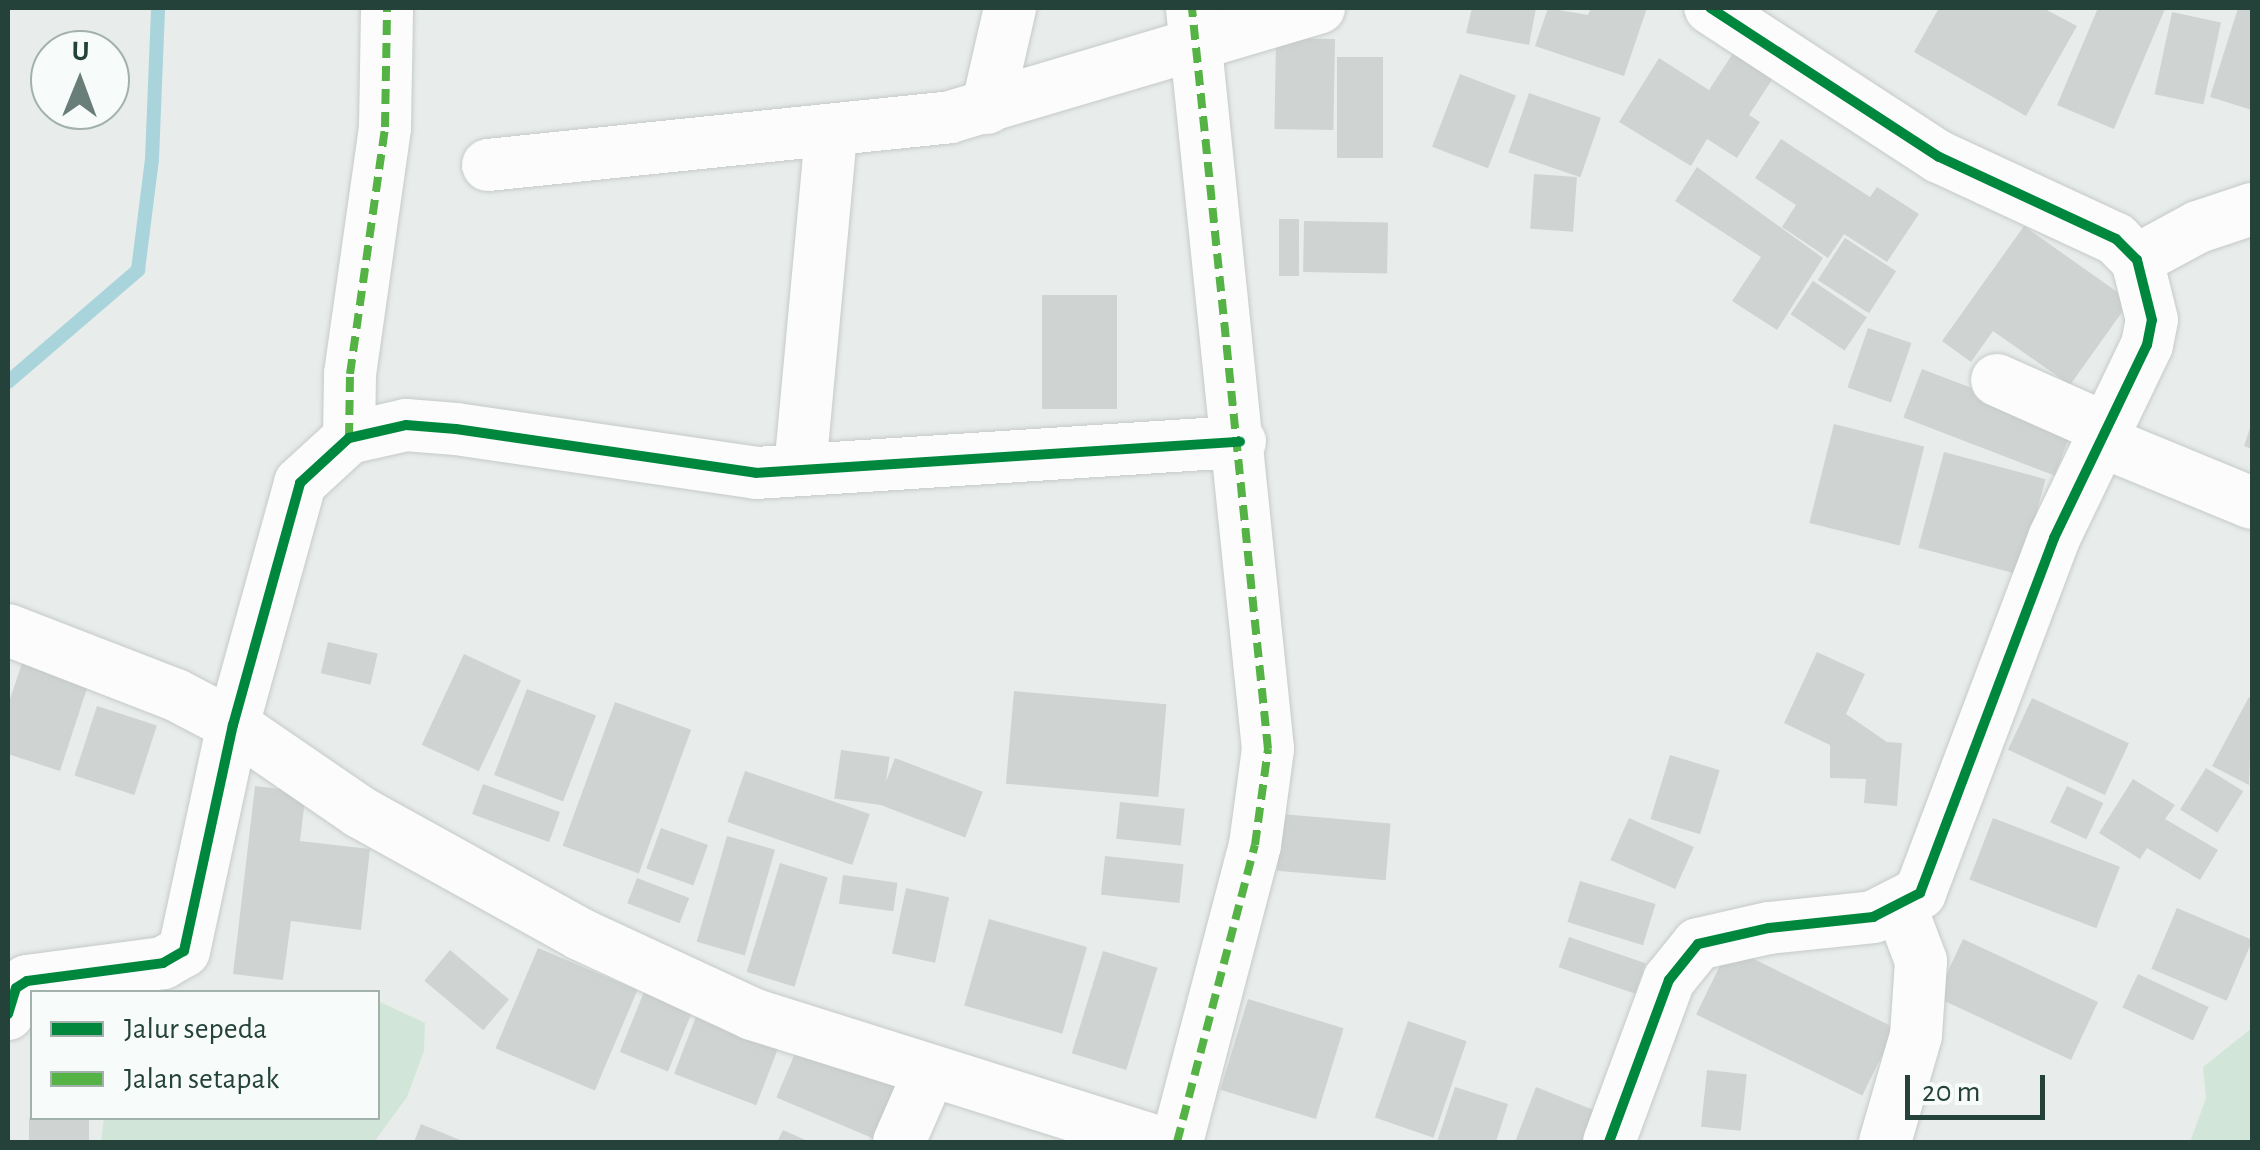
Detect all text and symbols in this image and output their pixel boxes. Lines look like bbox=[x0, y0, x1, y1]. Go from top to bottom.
north arrow bbox=[30, 30, 130, 130]
text: U bbox=[71, 38, 90, 66]
legend bbox=[30, 990, 380, 1120]
text: Jalur sepeda bbox=[124, 1014, 267, 1044]
scale bar bbox=[1910, 1055, 2050, 1117]
text: Jalan setapak bbox=[124, 1064, 279, 1094]
text: 20 m bbox=[1922, 1077, 1980, 1107]

